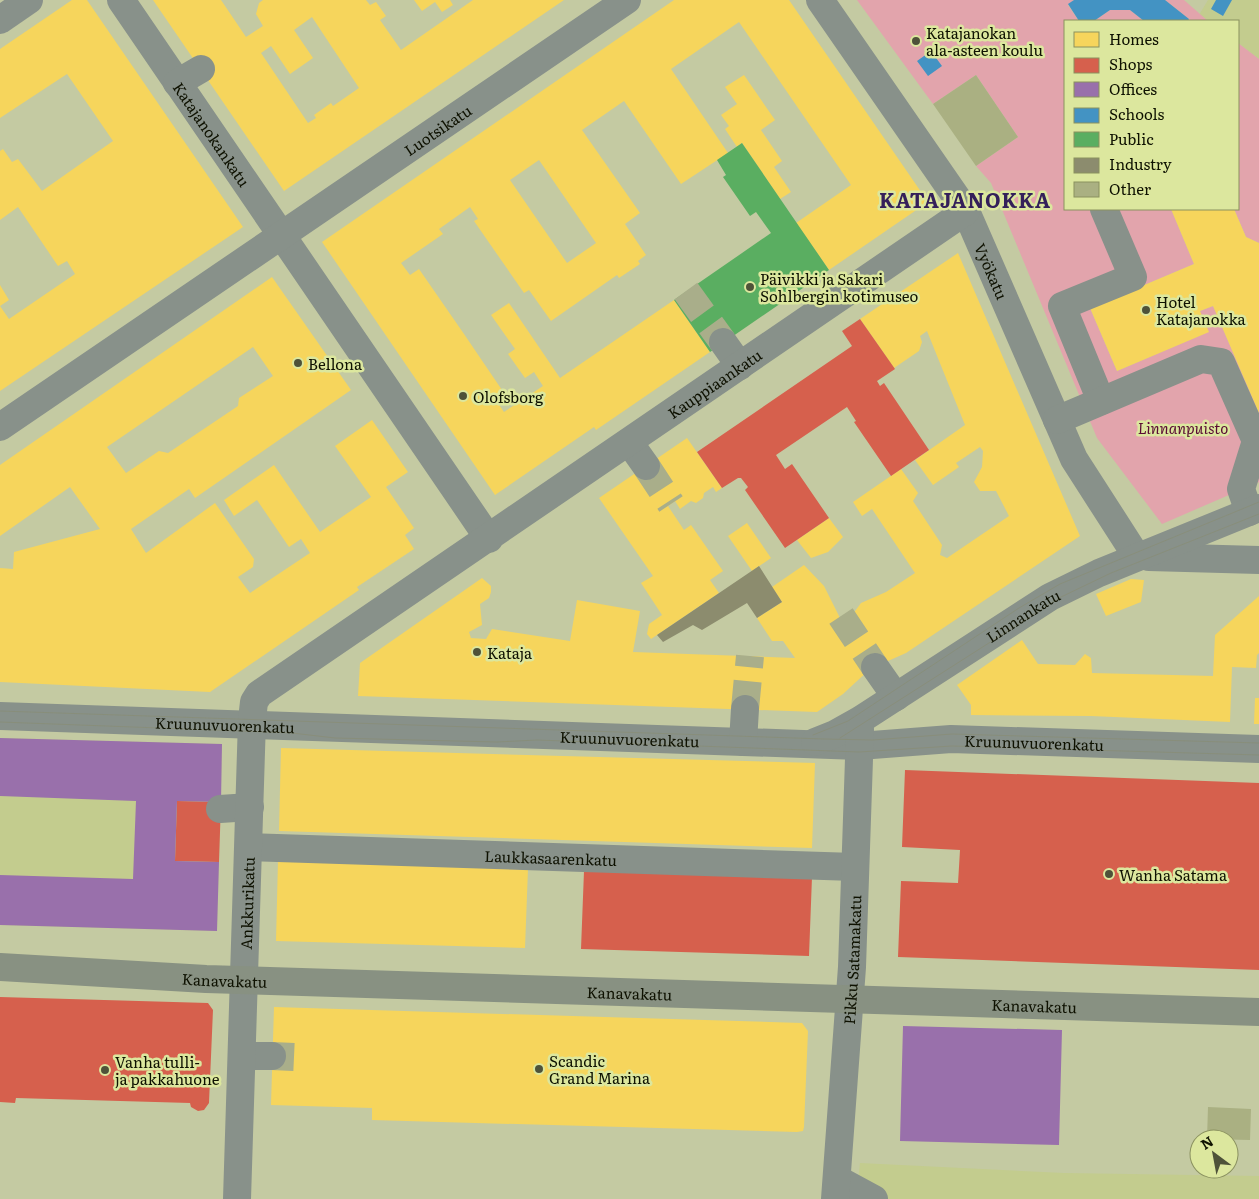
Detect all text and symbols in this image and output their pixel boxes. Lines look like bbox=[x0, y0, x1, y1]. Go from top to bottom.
legend bbox=[1064, 20, 1239, 210]
place label: Katajanokan ala-asteen koulu bbox=[926, 21, 1043, 61]
text: Homes bbox=[1109, 27, 1159, 50]
marker: Katajanokan ala-asteen koulu bbox=[910, 35, 922, 47]
text: Shops bbox=[1109, 52, 1152, 75]
street label: Katajanokankatu bbox=[168, 77, 257, 191]
text: Offices bbox=[1109, 77, 1157, 100]
street label: Luotsikatu bbox=[399, 98, 476, 160]
text: Schools bbox=[1109, 102, 1165, 125]
text: Public bbox=[1109, 127, 1154, 150]
text: Industry bbox=[1109, 152, 1172, 175]
text: Other bbox=[1109, 177, 1151, 200]
district label: KATAJANOKKA bbox=[879, 184, 1051, 214]
street label: Vyökatu bbox=[970, 239, 1015, 303]
place label: Päivikki ja Sakari Sohlbergin kotimuseo bbox=[760, 267, 918, 307]
marker: Päivikki ja Sakari Sohlbergin kotimuseo bbox=[744, 281, 756, 293]
place label: Hotel Katajanokka bbox=[1156, 290, 1247, 330]
marker: Hotel Katajanokka bbox=[1140, 304, 1152, 316]
street label: Kauppiaankatu bbox=[662, 342, 766, 424]
place label: Bellona bbox=[308, 352, 363, 375]
marker: Bellona bbox=[292, 357, 304, 369]
place label: Olofsborg bbox=[473, 385, 544, 408]
marker: Olofsborg bbox=[457, 390, 469, 402]
park label: Linnanpuisto bbox=[1138, 416, 1228, 439]
street label: Linnankatu bbox=[981, 582, 1064, 647]
place label: Kataja bbox=[487, 641, 533, 664]
marker: Kataja bbox=[471, 646, 483, 658]
street label: Kruunuvuorenkatu bbox=[155, 710, 296, 738]
street label: Kruunuvuorenkatu bbox=[559, 724, 700, 752]
street label: Kruunuvuorenkatu bbox=[964, 728, 1105, 755]
street label: Laukkasaarenkatu bbox=[484, 843, 618, 871]
street label: Ankkurikatu bbox=[233, 856, 259, 950]
place label: Wanha Satama bbox=[1119, 863, 1228, 886]
marker: Wanha Satama bbox=[1103, 868, 1115, 880]
street label: Pikku Satamakatu bbox=[836, 894, 866, 1025]
street label: Kanavakatu bbox=[181, 966, 268, 992]
street label: Kanavakatu bbox=[586, 979, 673, 1005]
street label: Kanavakatu bbox=[991, 992, 1078, 1018]
place label: Scandic Grand Marina bbox=[549, 1049, 651, 1089]
place label: Vanha tulli- ja pakkahuone bbox=[115, 1050, 220, 1090]
marker: Scandic Grand Marina bbox=[533, 1063, 545, 1075]
marker: Vanha tulli- ja pakkahuone bbox=[99, 1064, 111, 1076]
north arrow bbox=[1189, 1129, 1239, 1179]
text: N bbox=[1196, 1130, 1217, 1154]

